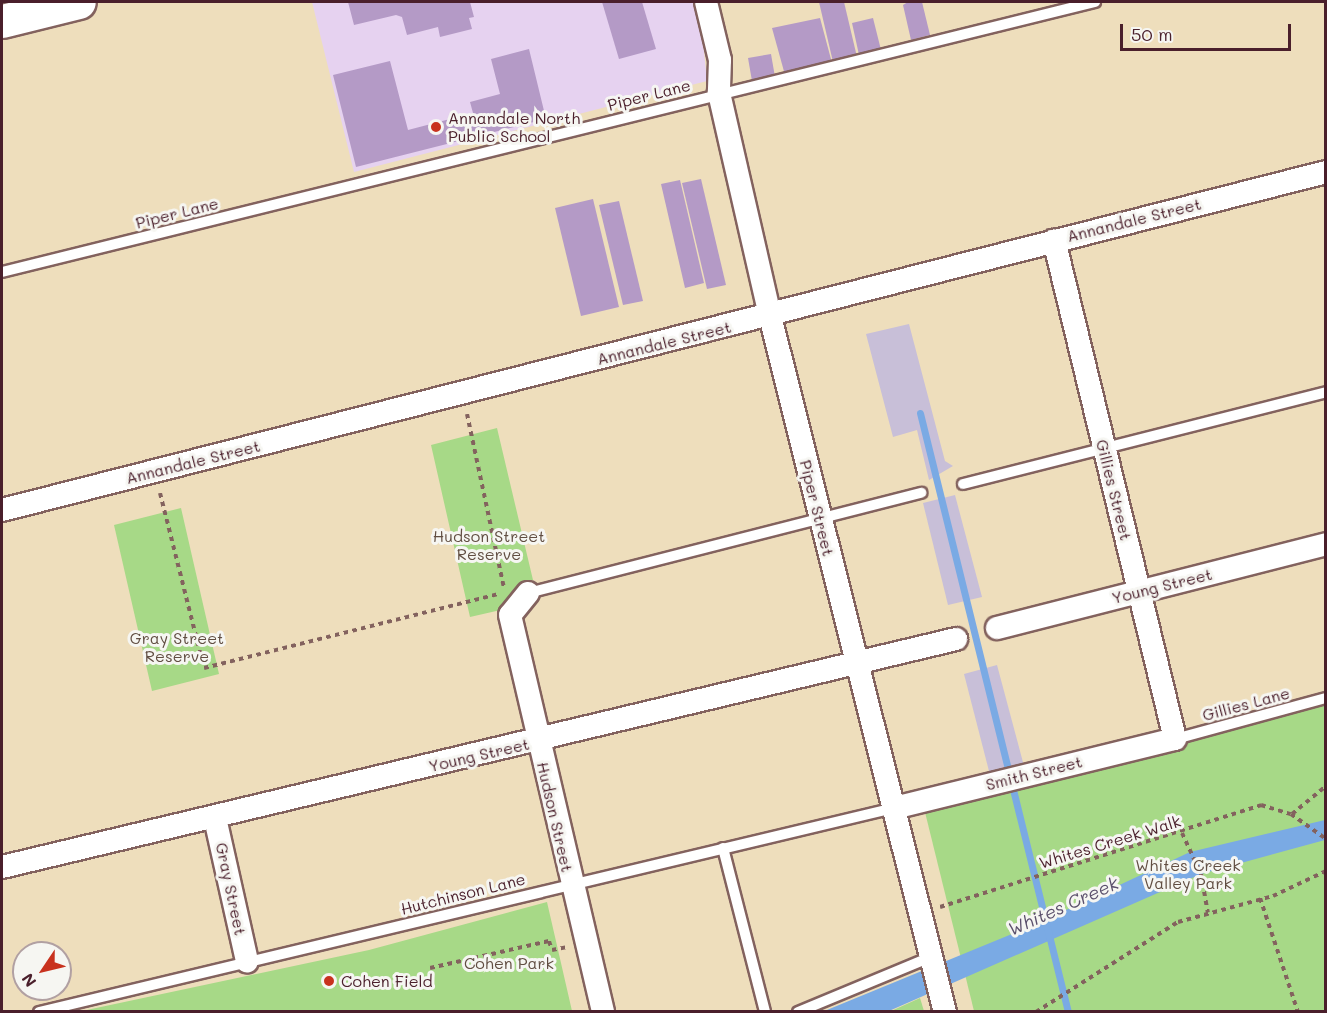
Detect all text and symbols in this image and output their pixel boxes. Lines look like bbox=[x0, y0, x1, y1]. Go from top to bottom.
scale bar bbox=[1123, 12, 1294, 50]
text: 50 m bbox=[1131, 22, 1173, 46]
street label: Piper Lane bbox=[606, 75, 692, 115]
place label: Annandale North Public School bbox=[448, 108, 580, 146]
marker: Annandale North Public School bbox=[429, 120, 443, 134]
street label: Piper Lane bbox=[134, 193, 220, 233]
street label: Annandale Street bbox=[1065, 194, 1203, 246]
street label: Annandale Street bbox=[595, 317, 733, 369]
street label: Annandale Street bbox=[124, 436, 262, 488]
street label: Gillies Street bbox=[1092, 438, 1136, 542]
street label: Piper Street bbox=[796, 458, 838, 558]
park label: Hudson Street Reserve bbox=[433, 526, 545, 564]
street label: Young Street bbox=[1110, 564, 1214, 608]
park label: Gray Street Reserve bbox=[130, 628, 224, 666]
street label: Gillies Lane bbox=[1200, 683, 1292, 725]
street label: Young Street bbox=[427, 734, 531, 776]
street label: Smith Street bbox=[984, 752, 1084, 794]
street label: Hudson Street bbox=[533, 760, 577, 874]
street label: Whites Creek Walk bbox=[1037, 811, 1183, 873]
street label: Gray Street bbox=[212, 841, 250, 937]
park label: Whites Creek Valley Park bbox=[1135, 855, 1241, 893]
street label: Hutchinson Lane bbox=[399, 869, 527, 919]
water label: Whites Creek bbox=[1004, 872, 1122, 940]
north arrow bbox=[12, 941, 72, 1001]
park label: Cohen Park bbox=[464, 953, 554, 973]
text: N bbox=[16, 969, 41, 991]
place label: Cohen Field bbox=[341, 971, 433, 991]
marker: Cohen Field bbox=[322, 974, 336, 988]

